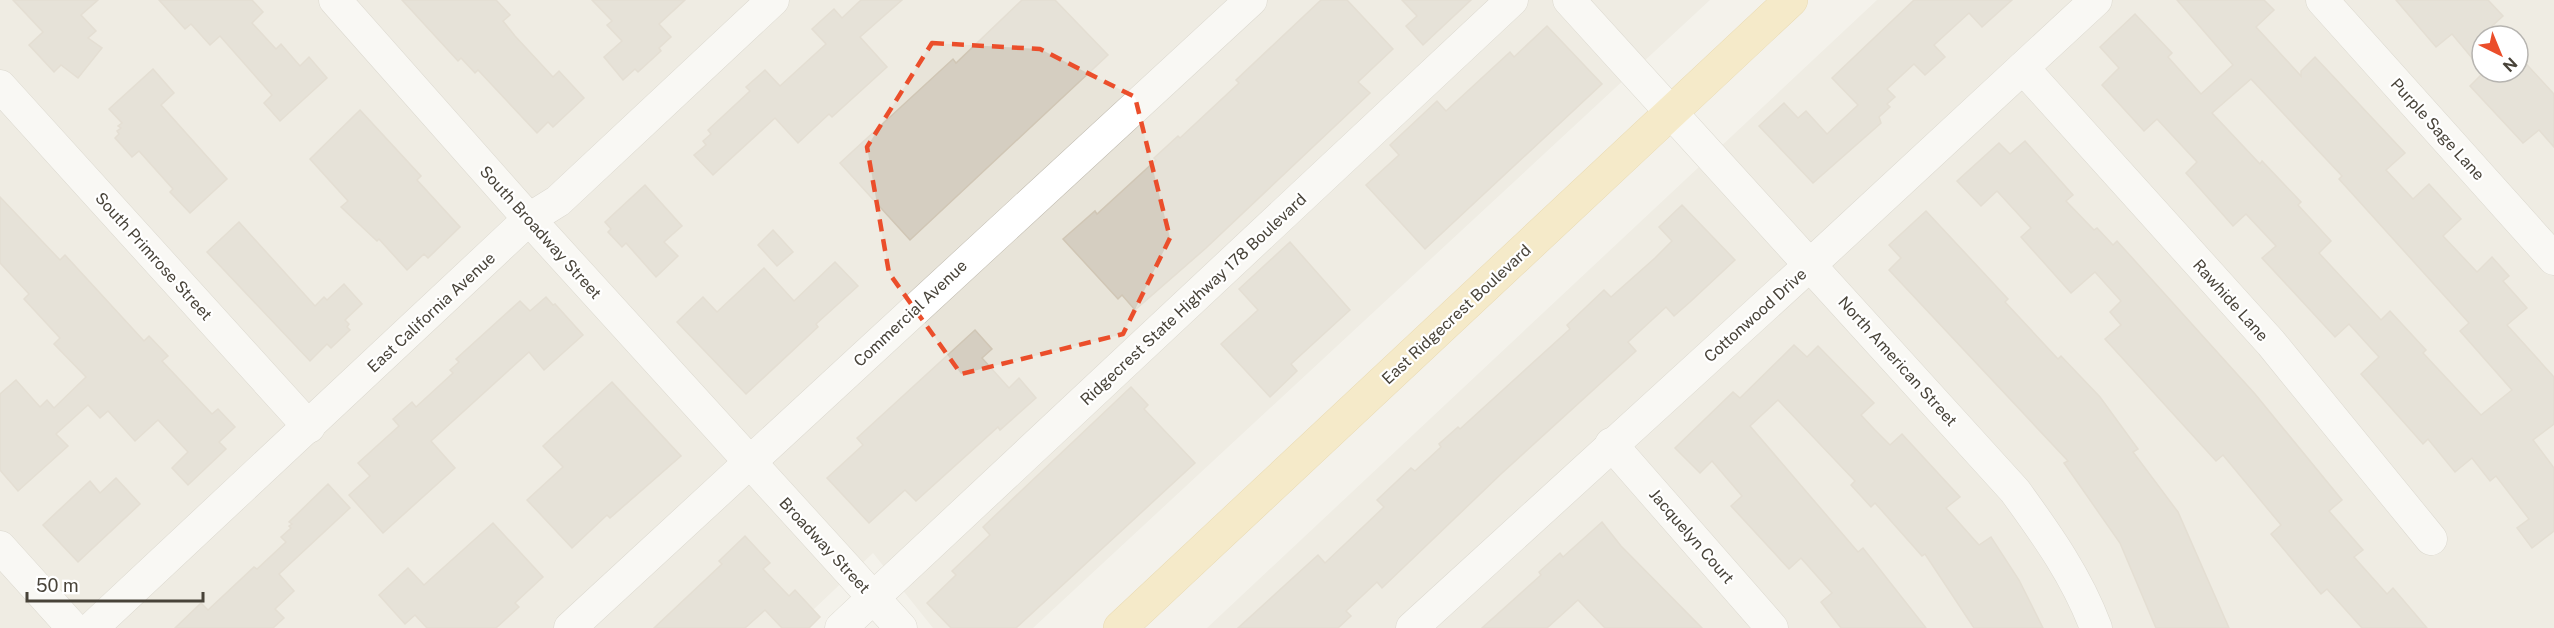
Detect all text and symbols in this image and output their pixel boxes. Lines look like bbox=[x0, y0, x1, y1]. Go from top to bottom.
north arrow bbox=[2470, 24, 2530, 84]
text: N bbox=[2499, 53, 2521, 76]
street label: Purple Sage Lane bbox=[2387, 74, 2488, 184]
street label: South Broadway Street bbox=[476, 162, 605, 303]
street label: South Primrose Street bbox=[91, 188, 216, 324]
street label: Ridgecrest State Highway 178 Boulevard bbox=[1076, 189, 1310, 409]
street label: East Ridgecrest Boulevard bbox=[1378, 240, 1535, 388]
street label: East California Avenue bbox=[364, 248, 499, 376]
street label: Commercial Avenue bbox=[850, 256, 971, 371]
street label: Rawhide Lane bbox=[2189, 256, 2272, 345]
street label: Cottonwood Drive bbox=[1700, 264, 1810, 366]
street label: North American Street bbox=[1834, 293, 1961, 430]
street label: Jacquelyn Court bbox=[1645, 485, 1738, 588]
street label: Broadway Street bbox=[775, 493, 874, 597]
scale bar bbox=[27, 565, 202, 603]
text: 50 m bbox=[36, 575, 79, 596]

